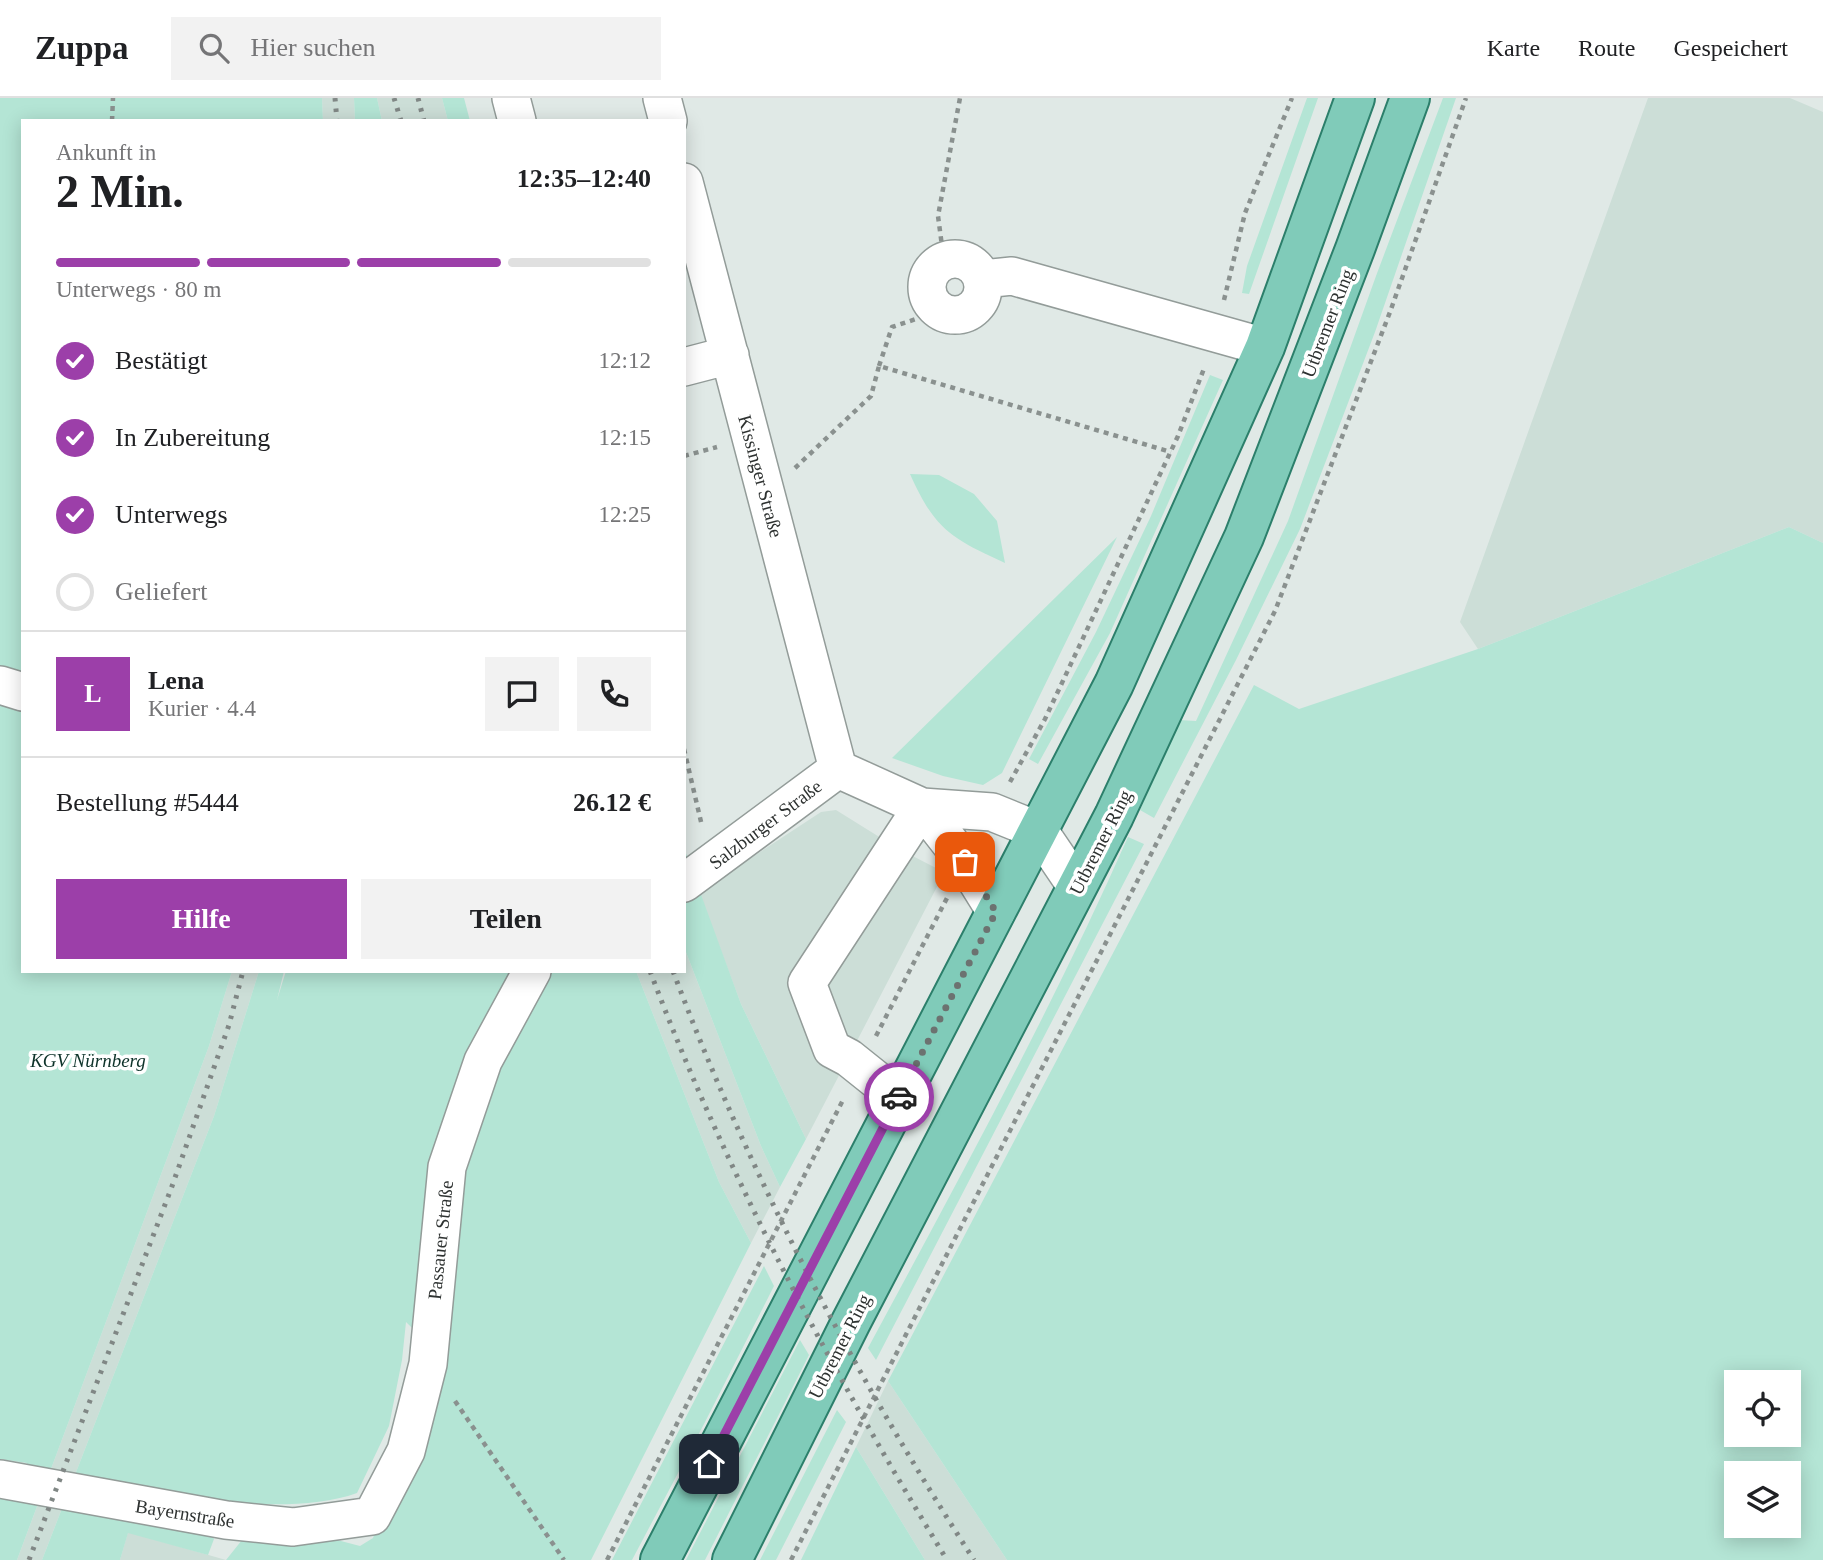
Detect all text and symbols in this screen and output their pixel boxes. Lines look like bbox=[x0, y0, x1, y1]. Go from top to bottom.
search box bbox=[171, 17, 661, 80]
icon: search bbox=[195, 29, 233, 67]
text: Zuppa bbox=[35, 30, 129, 66]
text: Hier suchen bbox=[251, 33, 375, 62]
text: Karte bbox=[1487, 35, 1540, 61]
text: Route bbox=[1578, 35, 1635, 61]
text: Gespeichert bbox=[1673, 35, 1788, 61]
text: Ankunft in bbox=[56, 140, 156, 165]
text: 12:35–12:40 bbox=[517, 164, 651, 193]
text: 2 Min. bbox=[56, 166, 184, 217]
street label: Utbremer Ring bbox=[1297, 266, 1358, 380]
text: Unterwegs · 80 m bbox=[56, 277, 221, 302]
icon: check bbox=[56, 342, 94, 380]
text: Bestätigt bbox=[115, 346, 207, 375]
text: 12:12 bbox=[599, 348, 651, 373]
street label: Kissinger Straße bbox=[734, 412, 787, 540]
icon: check bbox=[56, 419, 94, 457]
text: In Zubereitung bbox=[115, 423, 270, 452]
text: 12:15 bbox=[599, 425, 651, 450]
icon: check bbox=[56, 496, 94, 534]
text: Unterwegs bbox=[115, 500, 228, 529]
text: 12:25 bbox=[599, 502, 651, 527]
text: Geliefert bbox=[115, 577, 207, 606]
button: chat bbox=[485, 657, 559, 731]
button: phone bbox=[577, 657, 651, 731]
text: Lena bbox=[148, 666, 204, 695]
text: L bbox=[84, 679, 102, 708]
text: Kurier · 4.4 bbox=[148, 696, 256, 721]
street label: Salzburger Straße bbox=[705, 775, 826, 873]
street label: Utbremer Ring bbox=[1065, 786, 1136, 898]
text: Bestellung #5444 bbox=[56, 788, 239, 817]
text: 26.12 € bbox=[573, 788, 651, 817]
pin bbox=[935, 832, 995, 892]
icon: bag bbox=[946, 843, 984, 881]
button: Hilfe bbox=[56, 879, 347, 959]
button: Teilen bbox=[361, 879, 651, 959]
park label: KGV Nürnberg bbox=[29, 1050, 146, 1071]
courier bbox=[864, 1062, 934, 1132]
icon: car bbox=[880, 1078, 918, 1116]
street label: Passauer Straße bbox=[424, 1179, 457, 1301]
street label: Utbremer Ring bbox=[804, 1290, 875, 1402]
map controls bbox=[1724, 1370, 1801, 1538]
button: locate bbox=[1724, 1370, 1801, 1447]
pin bbox=[679, 1434, 739, 1494]
icon: home bbox=[690, 1445, 728, 1483]
button: layers bbox=[1724, 1461, 1801, 1538]
street label: Bayernstraße bbox=[134, 1495, 236, 1532]

